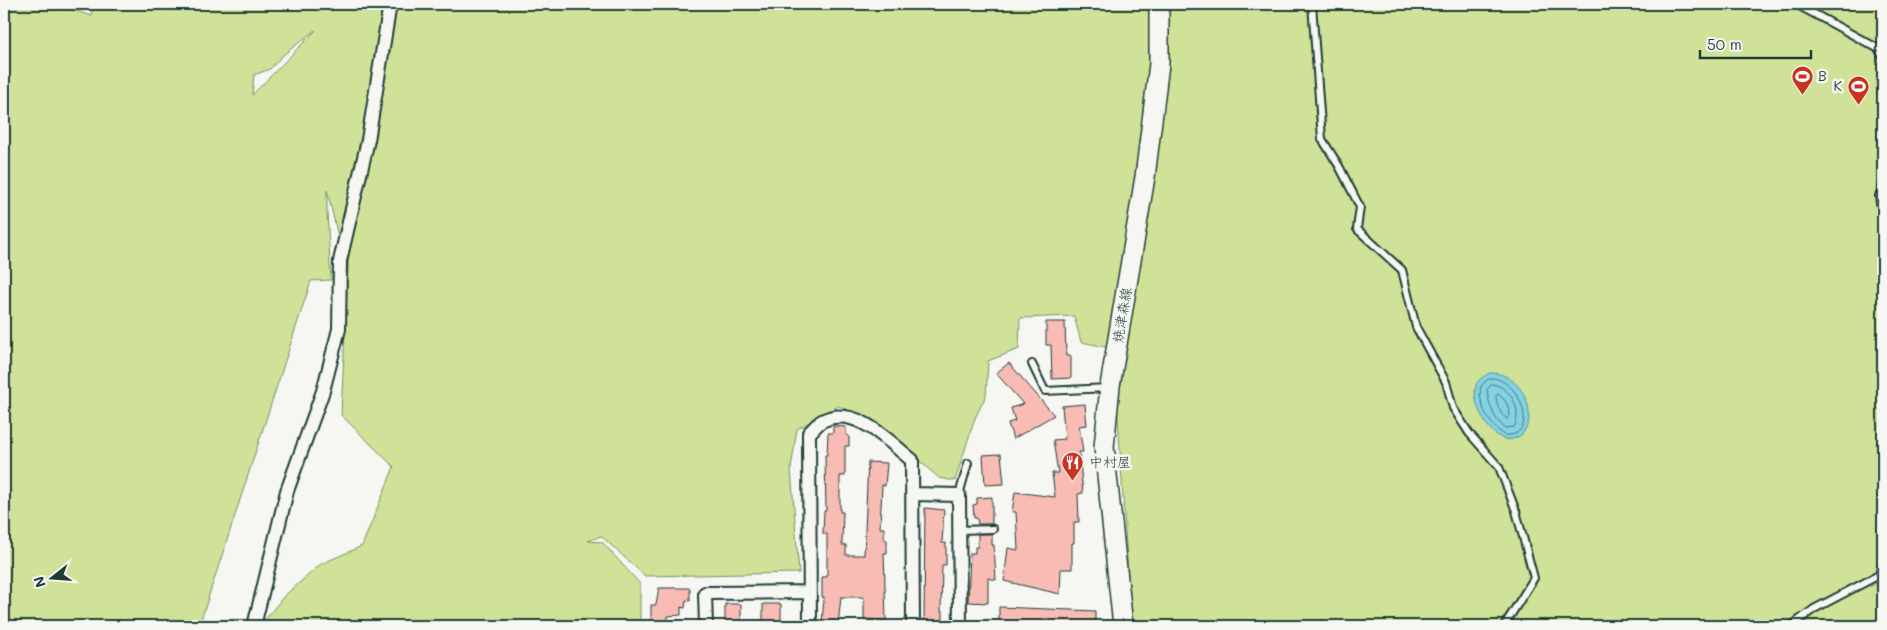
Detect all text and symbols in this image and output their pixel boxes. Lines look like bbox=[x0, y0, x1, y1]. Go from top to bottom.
scale bar bbox=[1700, 28, 1811, 60]
text: 50 m bbox=[1707, 34, 1742, 54]
sports icon: B bbox=[1790, 64, 1814, 95]
place label: B bbox=[1818, 66, 1827, 85]
sports icon: K bbox=[1846, 74, 1870, 105]
place label: K bbox=[1834, 76, 1843, 95]
street label: 焼津森線 bbox=[1108, 286, 1135, 344]
restaurant icon: 中村屋 bbox=[1061, 450, 1085, 481]
place label: 中村屋 bbox=[1089, 452, 1131, 471]
north arrow bbox=[28, 552, 78, 602]
text: N bbox=[28, 574, 50, 590]

